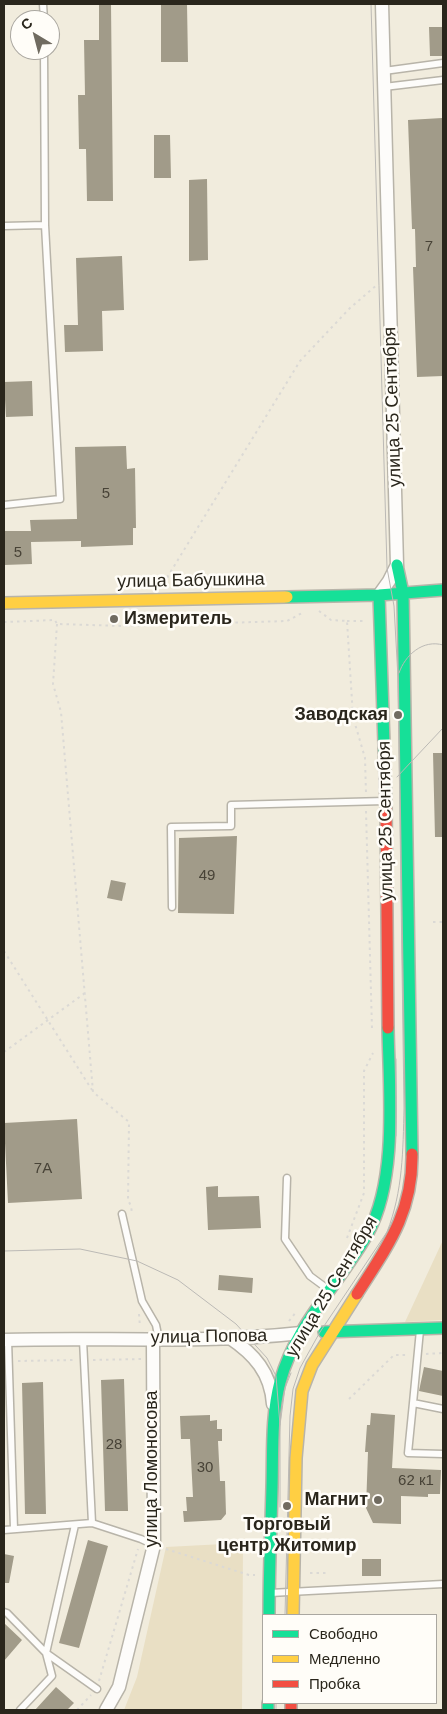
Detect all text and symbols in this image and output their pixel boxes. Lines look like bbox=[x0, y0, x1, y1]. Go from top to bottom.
north arrow bbox=[10, 10, 60, 60]
text: С bbox=[18, 14, 35, 33]
house number: 7 bbox=[425, 238, 433, 256]
street label: улица 25 Сентября bbox=[379, 327, 407, 487]
house number: 5 bbox=[102, 485, 110, 503]
house number: 5 bbox=[14, 544, 22, 562]
street label: улица Бабушкина bbox=[117, 569, 265, 593]
place label: Измеритель bbox=[124, 608, 232, 630]
marker: Измеритель bbox=[108, 613, 120, 625]
place label: Заводская bbox=[294, 704, 388, 726]
marker: Заводская bbox=[392, 709, 404, 721]
street label: улица 25 Сентября bbox=[374, 741, 398, 901]
house number: 49 bbox=[199, 867, 215, 885]
house number: 7А bbox=[34, 1160, 52, 1178]
street label: улица 25 Сентября bbox=[281, 1213, 383, 1361]
street label: улица Попова bbox=[151, 1325, 267, 1349]
street label: улица Ломоносова bbox=[141, 1390, 163, 1548]
house number: 28 bbox=[106, 1436, 122, 1454]
house number: 30 bbox=[197, 1459, 213, 1477]
house number: 62 к1 bbox=[398, 1472, 434, 1490]
place label: Магнит bbox=[305, 1489, 368, 1511]
marker: Магнит bbox=[372, 1494, 384, 1506]
marker: Торговый центр Житомир bbox=[281, 1500, 293, 1512]
place label: Торговый центр Житомир bbox=[218, 1514, 356, 1556]
legend bbox=[262, 1614, 437, 1704]
text: Свободно bbox=[309, 1625, 378, 1642]
text: Медленно bbox=[309, 1650, 380, 1667]
text: Пробка bbox=[309, 1675, 360, 1692]

